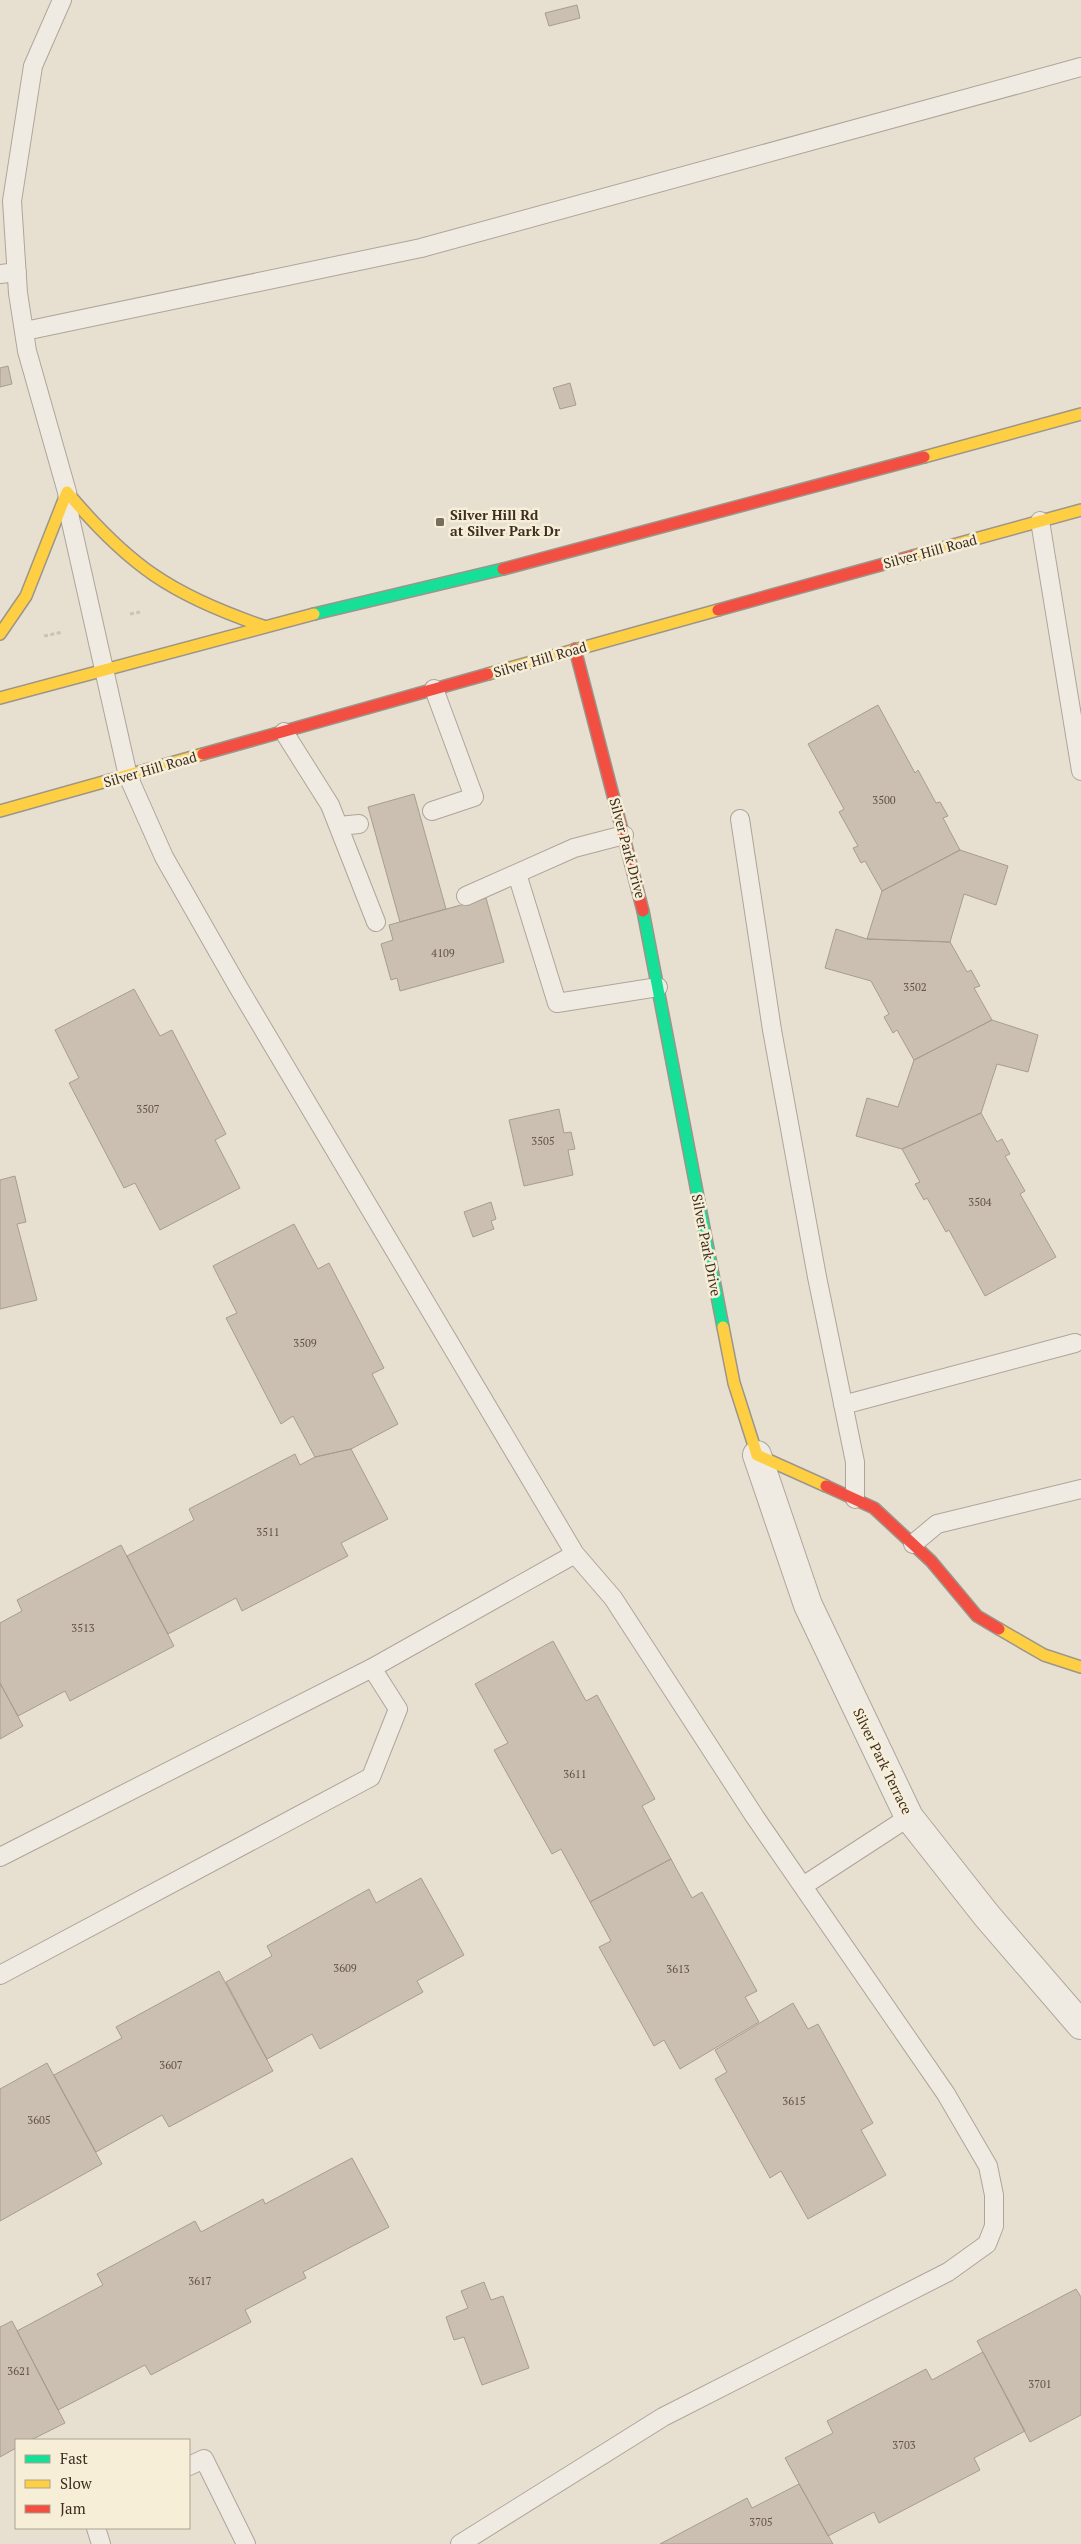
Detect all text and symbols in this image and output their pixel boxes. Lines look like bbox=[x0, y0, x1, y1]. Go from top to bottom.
place label: Silver Hill Rd at Silver Park Dr bbox=[450, 505, 560, 540]
marker: Silver Hill Rd at Silver Park Dr bbox=[434, 516, 446, 528]
street label: Silver Hill Road bbox=[881, 529, 979, 573]
street label: Silver Hill Road bbox=[491, 637, 589, 681]
street label: Silver Hill Road bbox=[101, 747, 199, 791]
house number: 3500 bbox=[872, 793, 896, 807]
street label: Silver Park Drive bbox=[605, 796, 651, 900]
house number: 4109 bbox=[431, 946, 455, 960]
house number: 3502 bbox=[903, 980, 927, 994]
house number: 3507 bbox=[136, 1102, 160, 1116]
house number: 3505 bbox=[531, 1134, 555, 1148]
street label: Silver Park Drive bbox=[688, 1192, 726, 1298]
house number: 3504 bbox=[968, 1195, 992, 1209]
house number: 3509 bbox=[293, 1336, 317, 1350]
house number: 3511 bbox=[256, 1525, 280, 1539]
house number: 3513 bbox=[71, 1621, 95, 1635]
street label: Silver Park Terrace bbox=[849, 1705, 917, 1817]
house number: 3611 bbox=[563, 1767, 587, 1781]
house number: 3609 bbox=[333, 1961, 357, 1975]
house number: 3613 bbox=[666, 1962, 690, 1976]
house number: 3607 bbox=[159, 2058, 183, 2072]
house number: 3615 bbox=[782, 2094, 806, 2108]
house number: 3605 bbox=[27, 2113, 51, 2127]
house number: 3617 bbox=[188, 2274, 212, 2288]
house number: 3621 bbox=[7, 2364, 31, 2378]
house number: 3701 bbox=[1028, 2377, 1052, 2391]
house number: 3703 bbox=[892, 2438, 916, 2452]
legend bbox=[15, 2439, 190, 2529]
text: Fast bbox=[60, 2448, 88, 2468]
text: Slow bbox=[60, 2473, 93, 2493]
text: Jam bbox=[60, 2498, 86, 2518]
house number: 3705 bbox=[749, 2515, 773, 2529]

